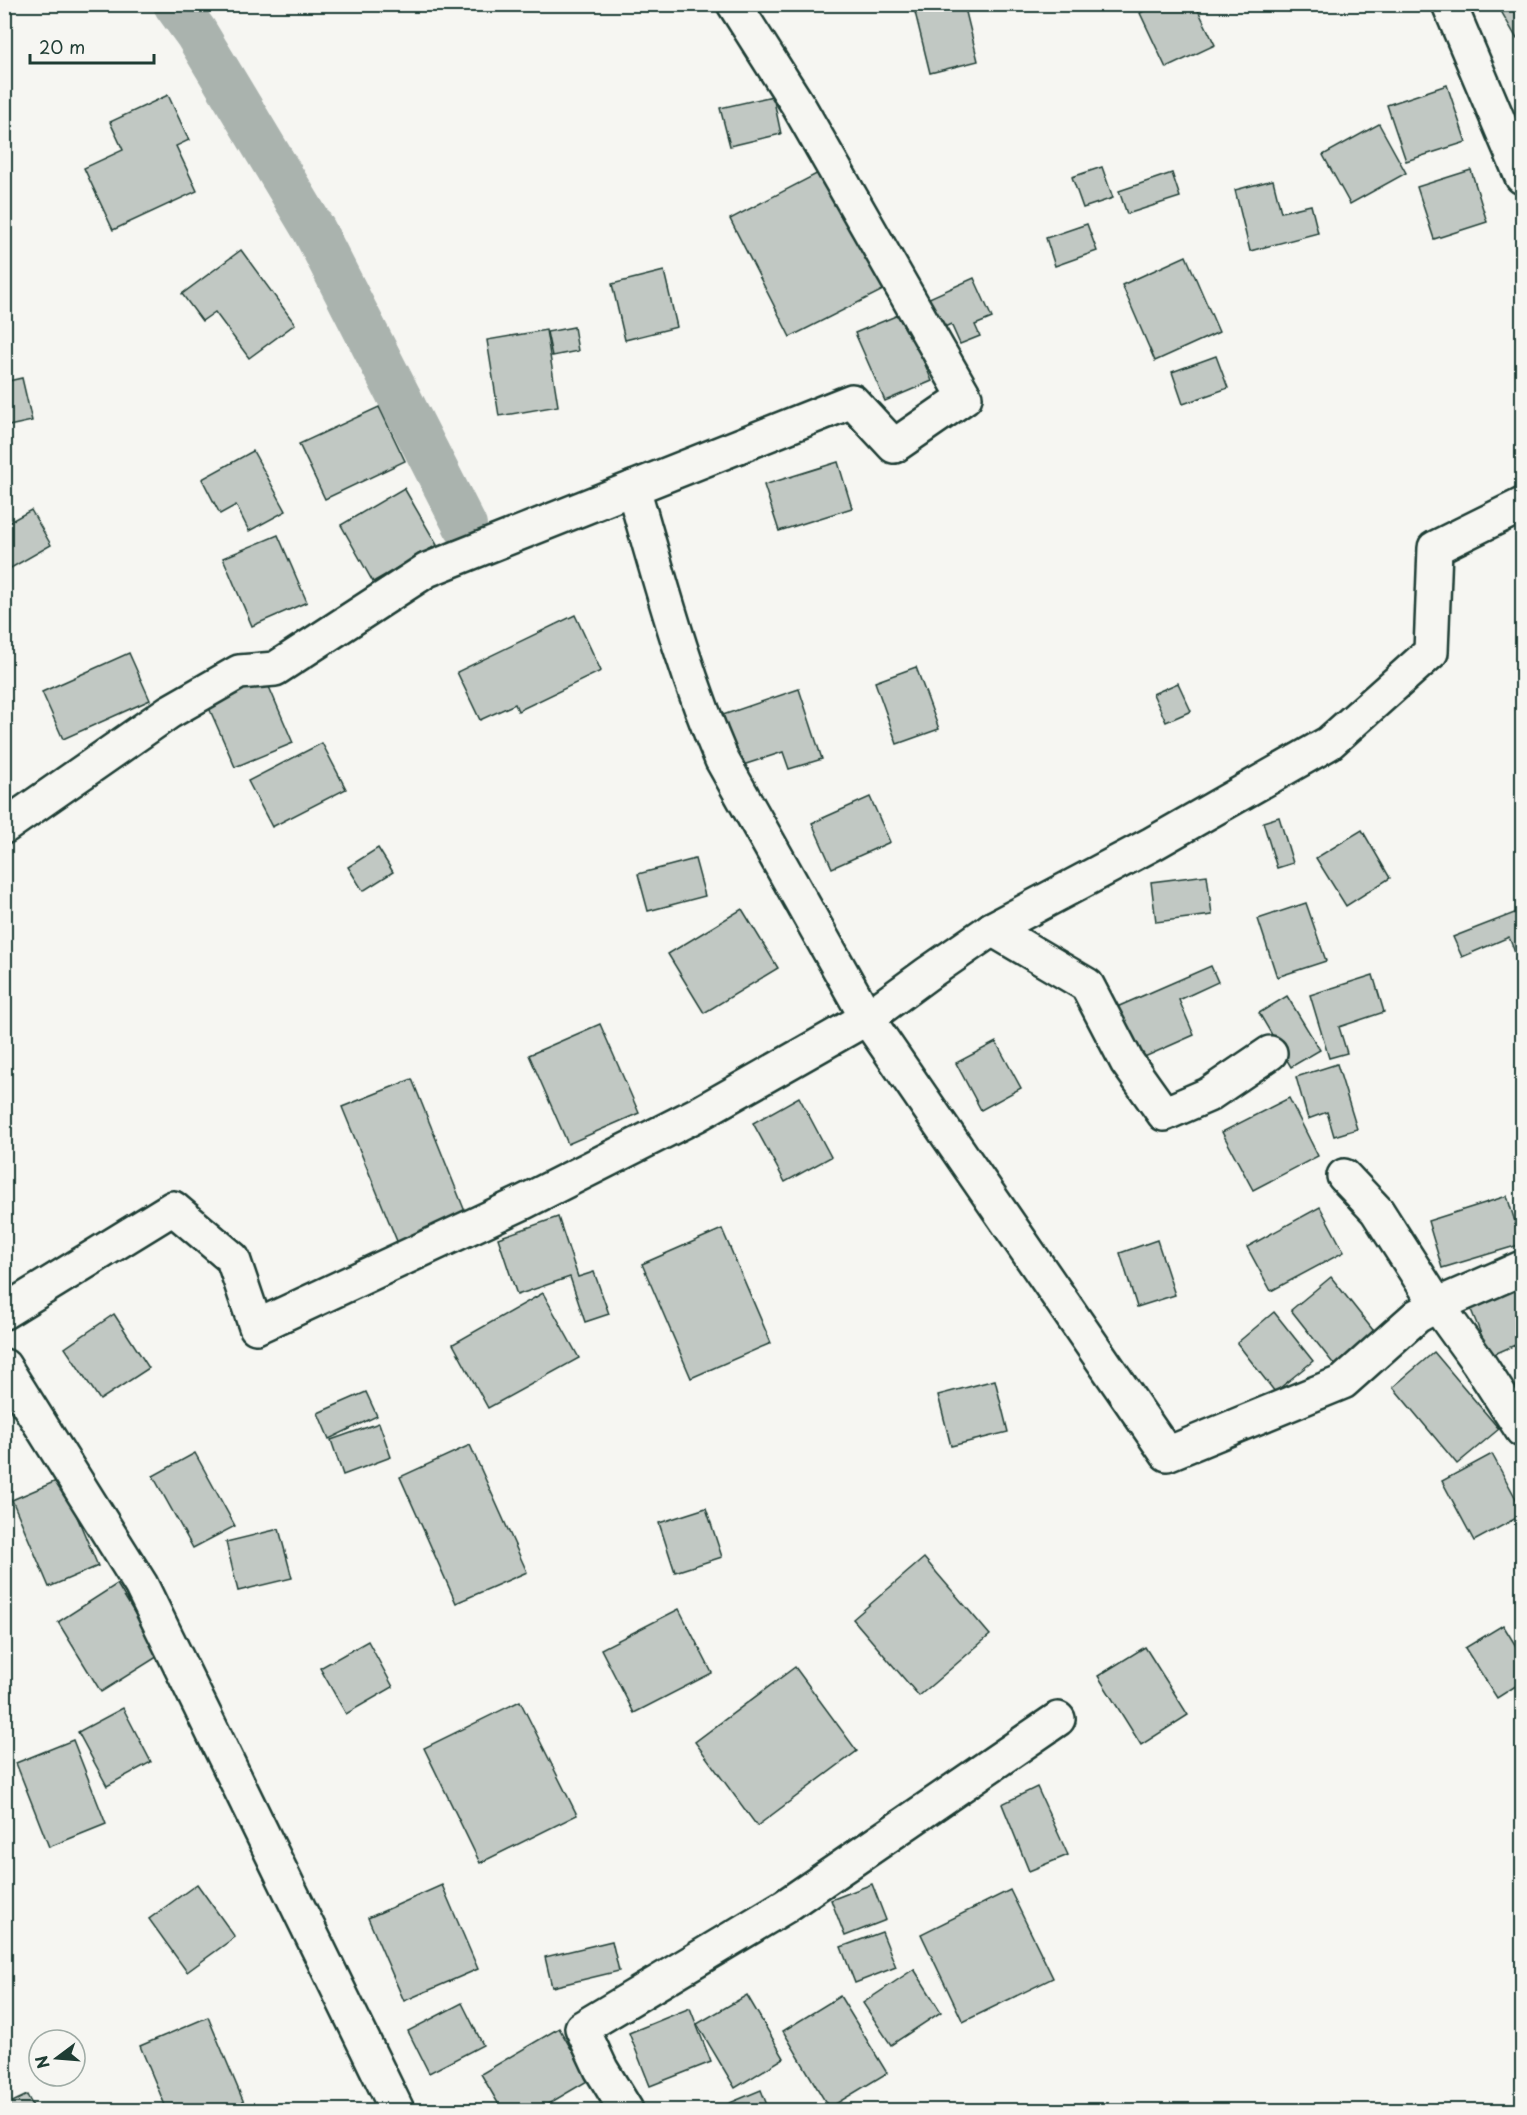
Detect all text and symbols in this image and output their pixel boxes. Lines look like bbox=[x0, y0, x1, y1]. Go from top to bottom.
scale bar bbox=[30, 27, 154, 65]
text: 20 m bbox=[39, 33, 85, 60]
north arrow bbox=[27, 2028, 87, 2088]
text: N bbox=[28, 2053, 55, 2072]

